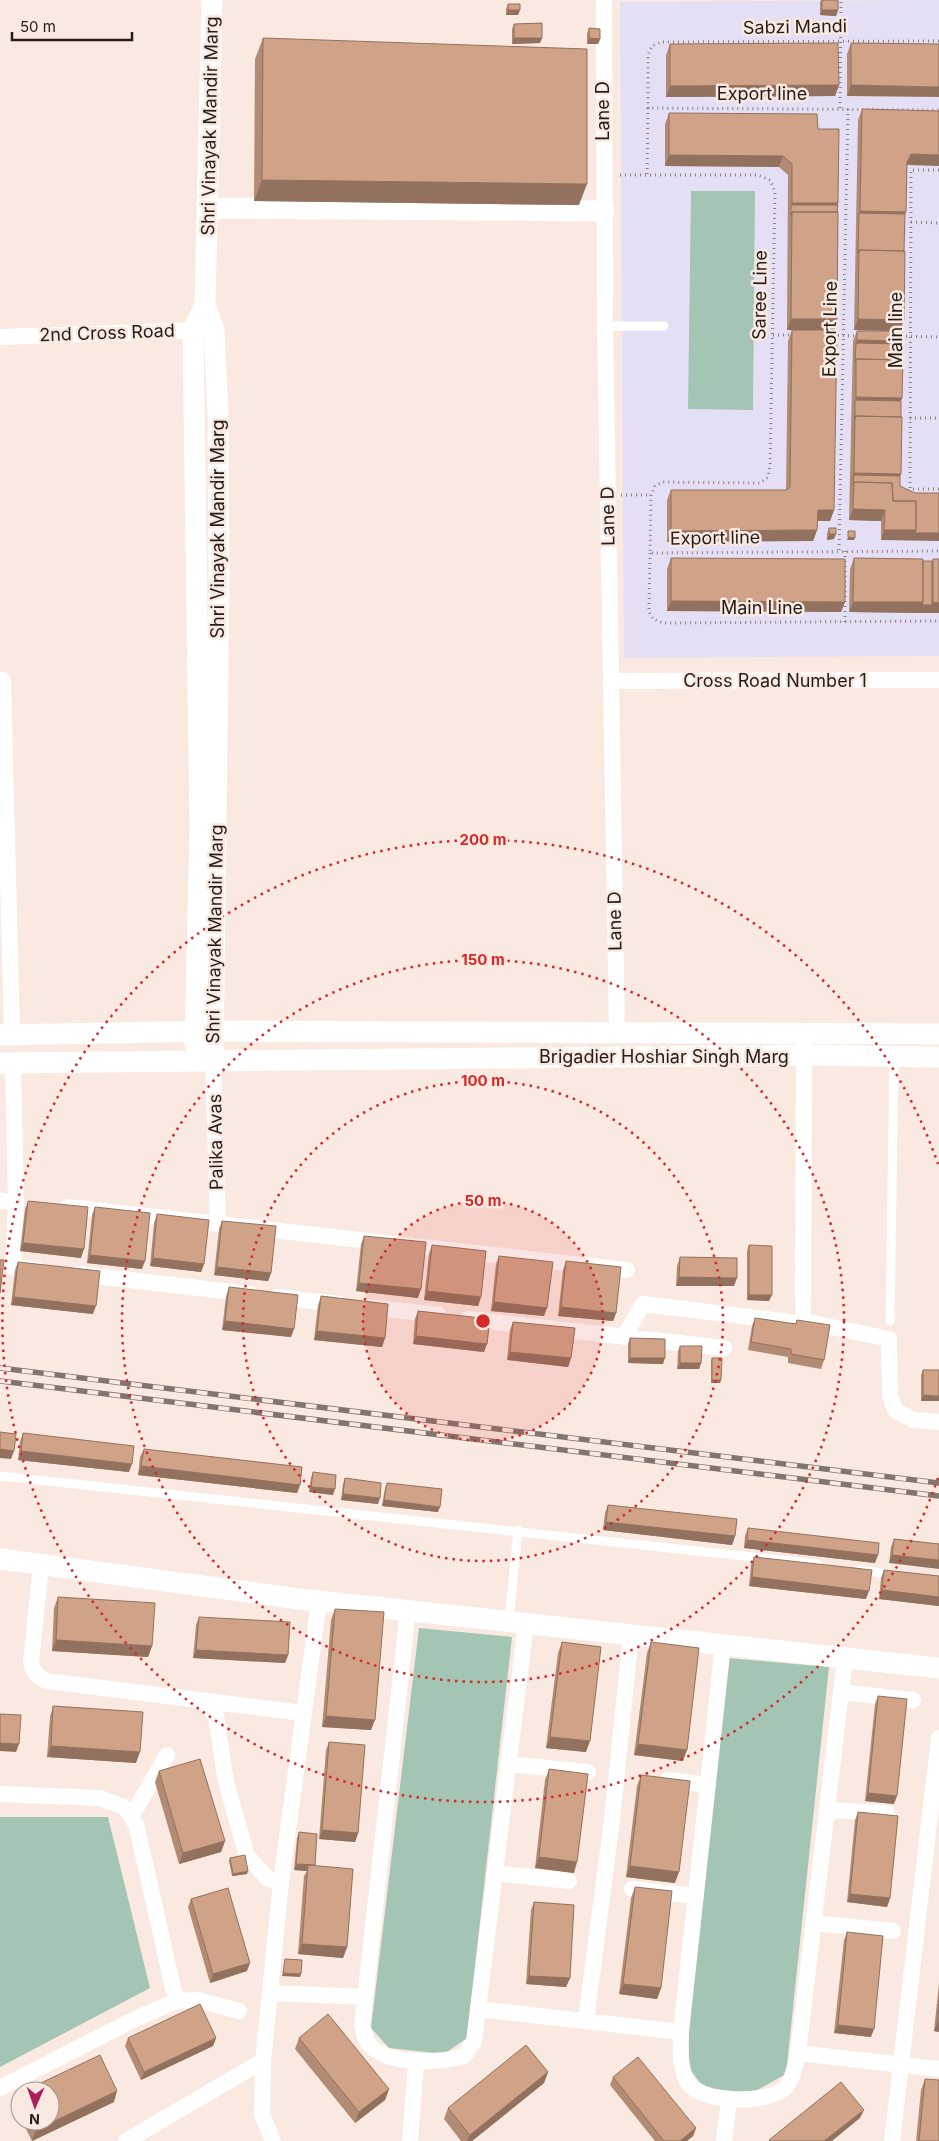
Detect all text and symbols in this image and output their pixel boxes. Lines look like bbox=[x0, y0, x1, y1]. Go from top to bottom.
scale bar bbox=[12, 10, 132, 42]
street label: Sabzi Mandi bbox=[743, 15, 847, 38]
street label: Shri Vinayak Mandir Marg bbox=[197, 16, 222, 236]
text: 50 m bbox=[20, 17, 56, 36]
street label: Lane D bbox=[592, 81, 613, 141]
street label: Export line bbox=[717, 83, 807, 104]
street label: Saree Line bbox=[748, 250, 771, 340]
street label: Export Line bbox=[818, 281, 841, 377]
street label: Main line bbox=[885, 292, 906, 368]
street label: 2nd Cross Road bbox=[39, 320, 175, 345]
street label: Shri Vinayak Mandir Marg bbox=[207, 419, 228, 639]
street label: Lane D bbox=[596, 486, 619, 546]
street label: Export line bbox=[670, 526, 760, 549]
street label: Main Line bbox=[721, 597, 803, 618]
street label: Cross Road Number 1 bbox=[683, 670, 867, 691]
street label: Shri Vinayak Mandir Marg bbox=[202, 824, 227, 1044]
text: 200 m bbox=[460, 830, 506, 849]
street label: Lane D bbox=[603, 891, 626, 951]
text: 150 m bbox=[461, 950, 505, 969]
street label: Brigadier Hoshiar Singh Marg bbox=[539, 1046, 789, 1067]
text: 100 m bbox=[461, 1071, 505, 1090]
street label: Palika Avas bbox=[204, 1094, 227, 1190]
text: 50 m bbox=[465, 1191, 501, 1210]
centre of rings bbox=[474, 1312, 492, 1330]
north arrow bbox=[10, 2081, 60, 2131]
text: N bbox=[29, 2111, 40, 2128]

